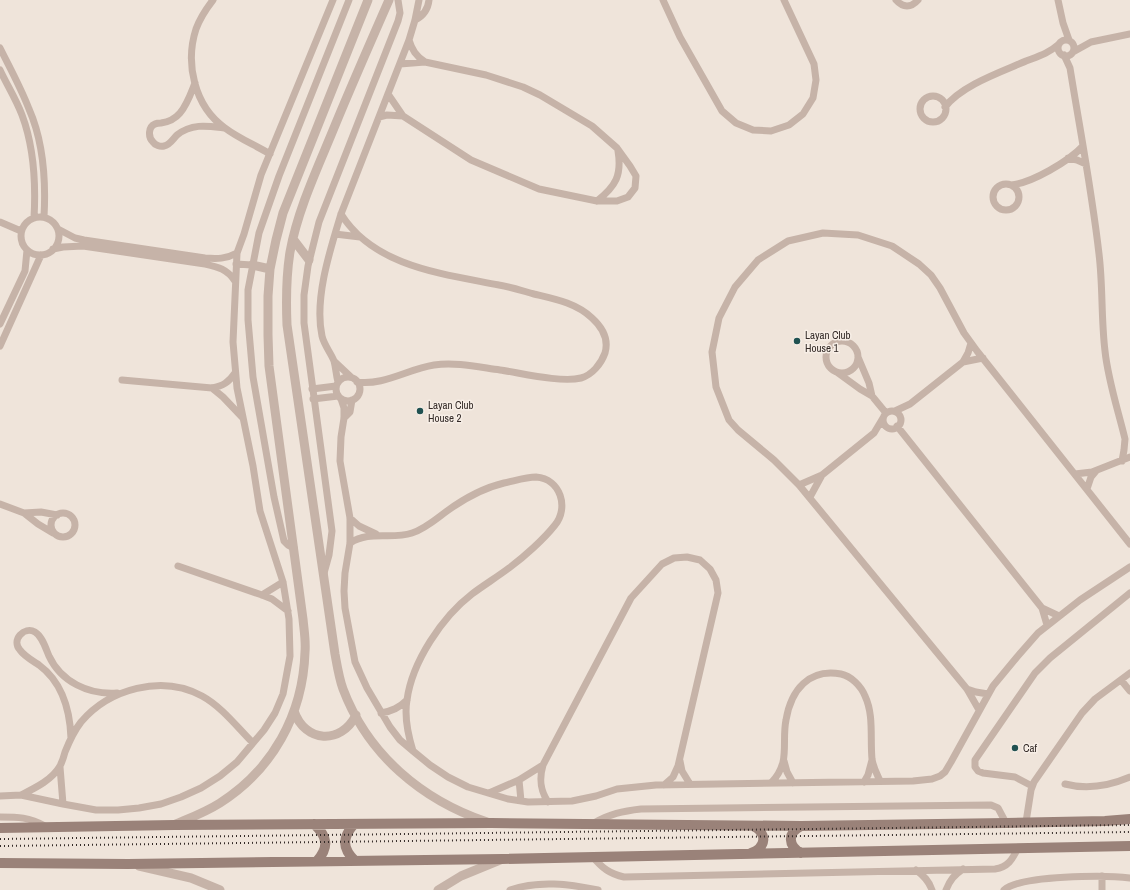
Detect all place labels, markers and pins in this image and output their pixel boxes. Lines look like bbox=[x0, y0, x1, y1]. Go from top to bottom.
place label: Layan Club House 1 bbox=[805, 328, 851, 355]
marker: Layan Club House 1 bbox=[792, 336, 802, 346]
place label: Layan Club House 2 bbox=[428, 398, 474, 425]
marker: Layan Club House 2 bbox=[415, 406, 425, 416]
place label: Caf bbox=[1023, 741, 1038, 755]
marker: Caf bbox=[1010, 743, 1020, 753]

